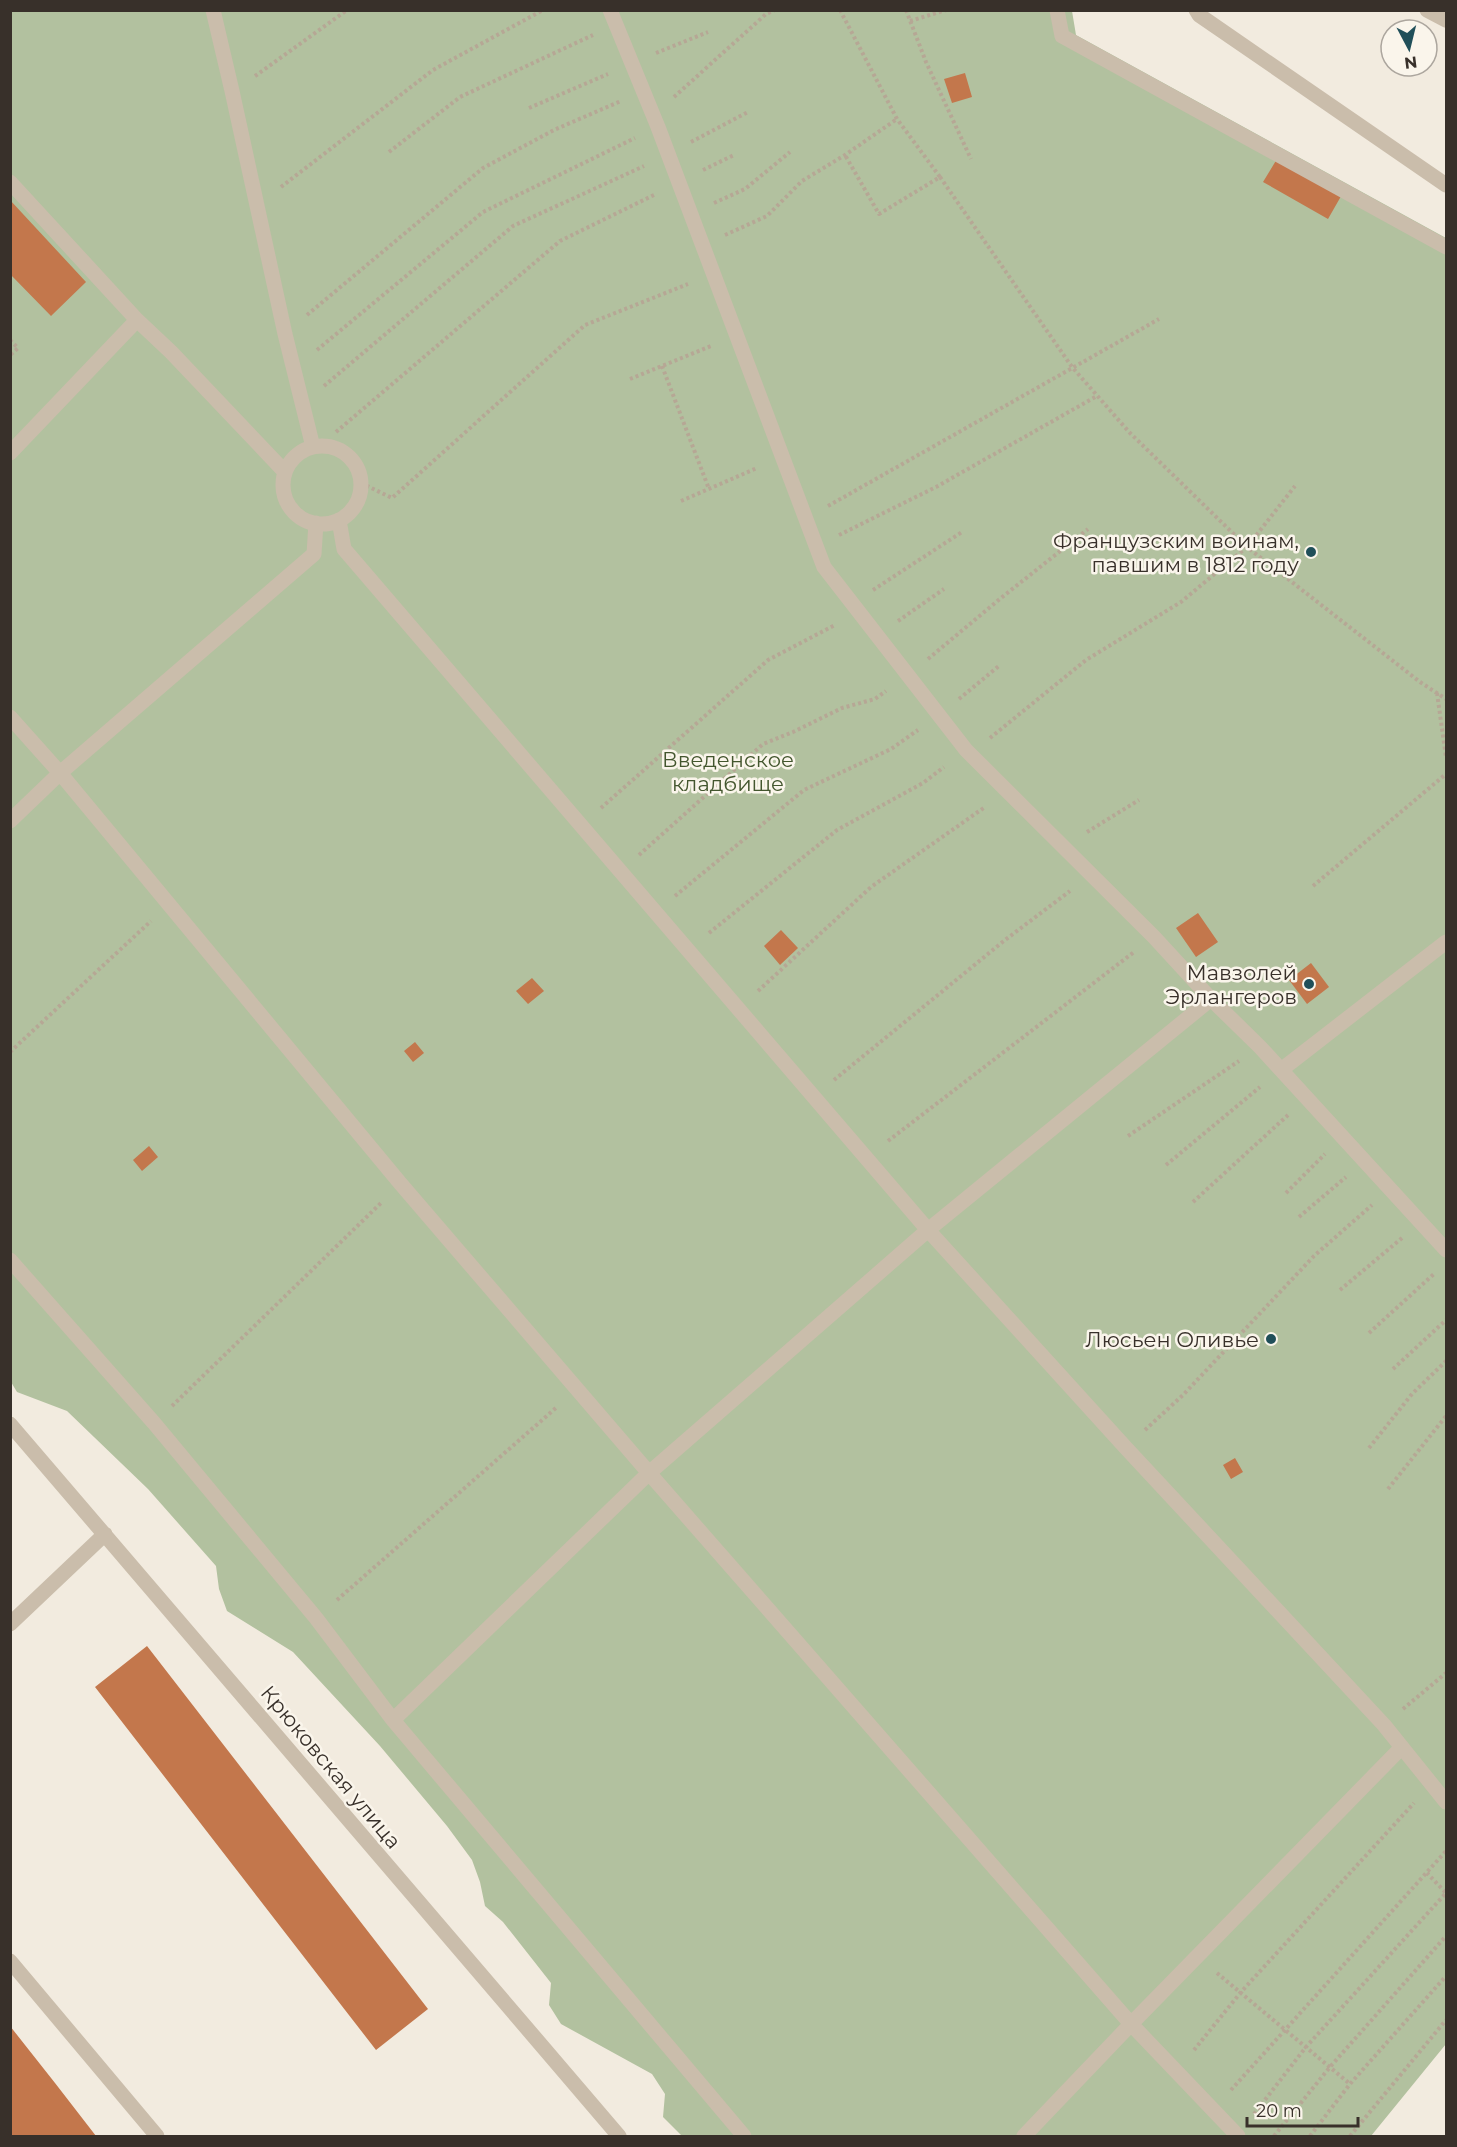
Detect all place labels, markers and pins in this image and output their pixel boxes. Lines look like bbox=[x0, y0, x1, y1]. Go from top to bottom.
place label: Французским воинам, павшим в 1812 году bbox=[1053, 528, 1299, 577]
marker: Французским воинам, павшим в 1812 году bbox=[1304, 545, 1318, 559]
place label: Мавзолей Эрлангеров bbox=[1165, 960, 1297, 1009]
marker: Мавзолей Эрлангеров bbox=[1302, 977, 1316, 991]
place label: Люсьен Оливье bbox=[1085, 1327, 1259, 1352]
marker: Люсьен Оливье bbox=[1264, 1332, 1278, 1346]

